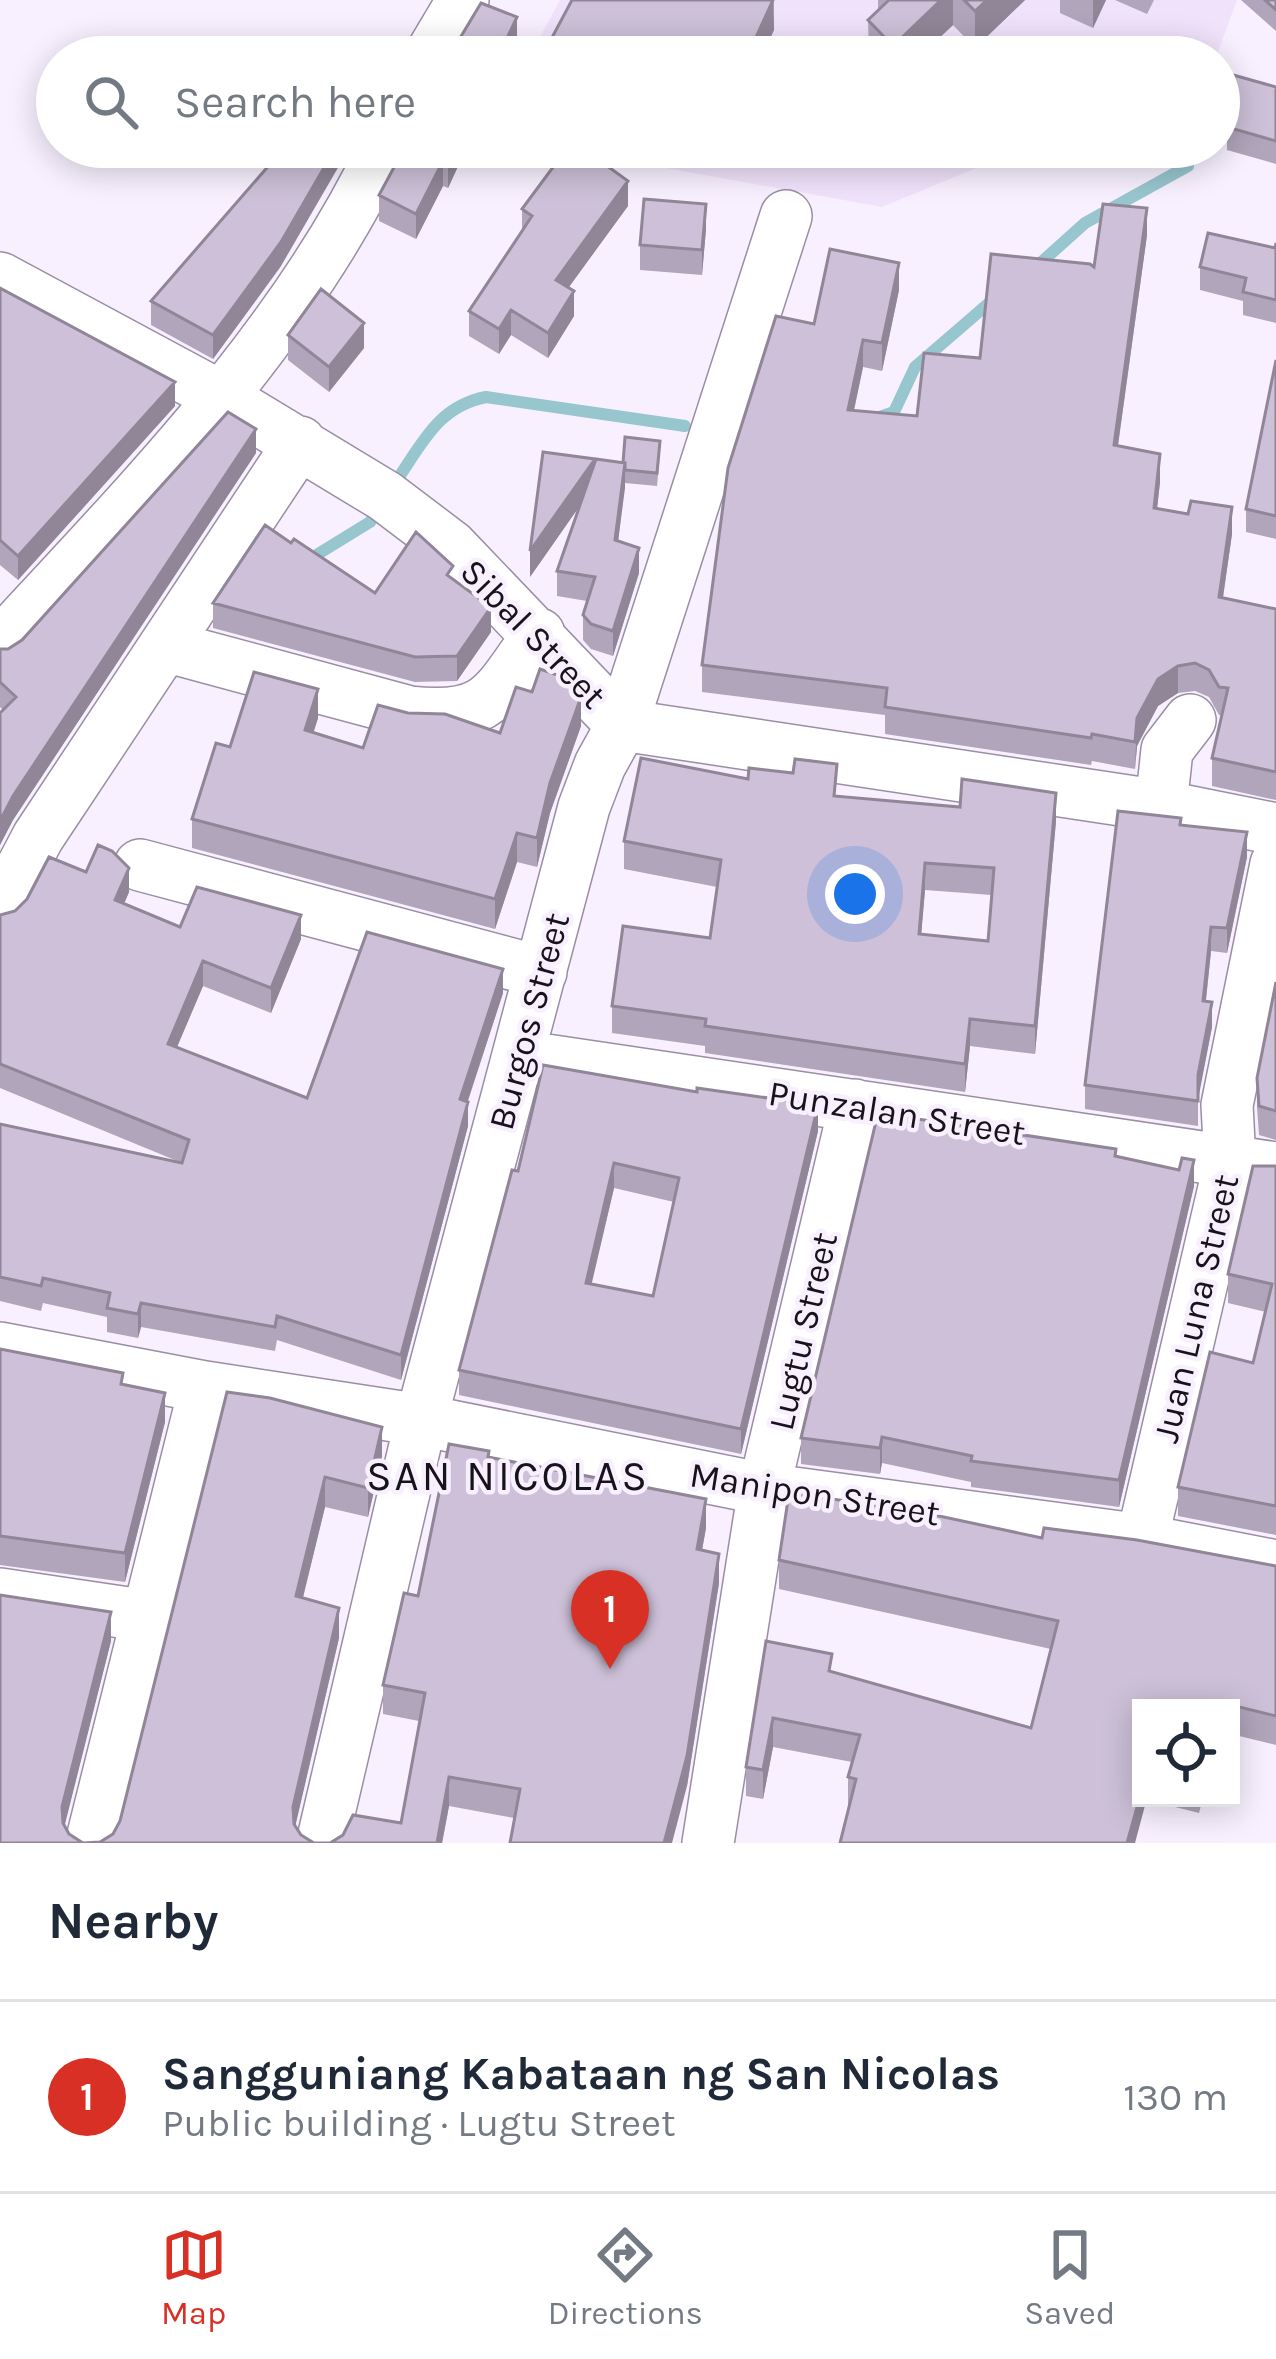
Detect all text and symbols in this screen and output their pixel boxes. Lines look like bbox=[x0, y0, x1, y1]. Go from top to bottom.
search box bbox=[36, 36, 1240, 168]
icon: search bbox=[78, 69, 144, 135]
text: Search here bbox=[174, 76, 416, 128]
street label: Sibal Street bbox=[452, 550, 615, 717]
your location bbox=[825, 864, 885, 924]
street label: Burgos Street bbox=[480, 908, 578, 1134]
street label: Punzalan Street bbox=[765, 1072, 1028, 1154]
street label: Juan Luna Street bbox=[1145, 1170, 1247, 1446]
street label: Lugtu Street bbox=[760, 1228, 846, 1434]
district label: SAN NICOLAS bbox=[366, 1451, 650, 1501]
street label: Manipon Street bbox=[687, 1453, 943, 1534]
pin: 1 bbox=[571, 1570, 649, 1669]
map controls bbox=[1132, 1699, 1240, 1807]
button: locate bbox=[1132, 1699, 1240, 1807]
text: Nearby bbox=[48, 1891, 218, 1951]
text: Sangguniang Kabataan ng San Nicolas bbox=[162, 2048, 1000, 2100]
text: 1 bbox=[80, 2074, 94, 2120]
text: 130 m bbox=[1123, 2074, 1228, 2120]
text: Public building · Lugtu Street bbox=[162, 2100, 676, 2146]
tab: Map bbox=[161, 2222, 227, 2332]
tab: Directions bbox=[548, 2222, 703, 2332]
tab: Saved bbox=[1024, 2222, 1115, 2332]

